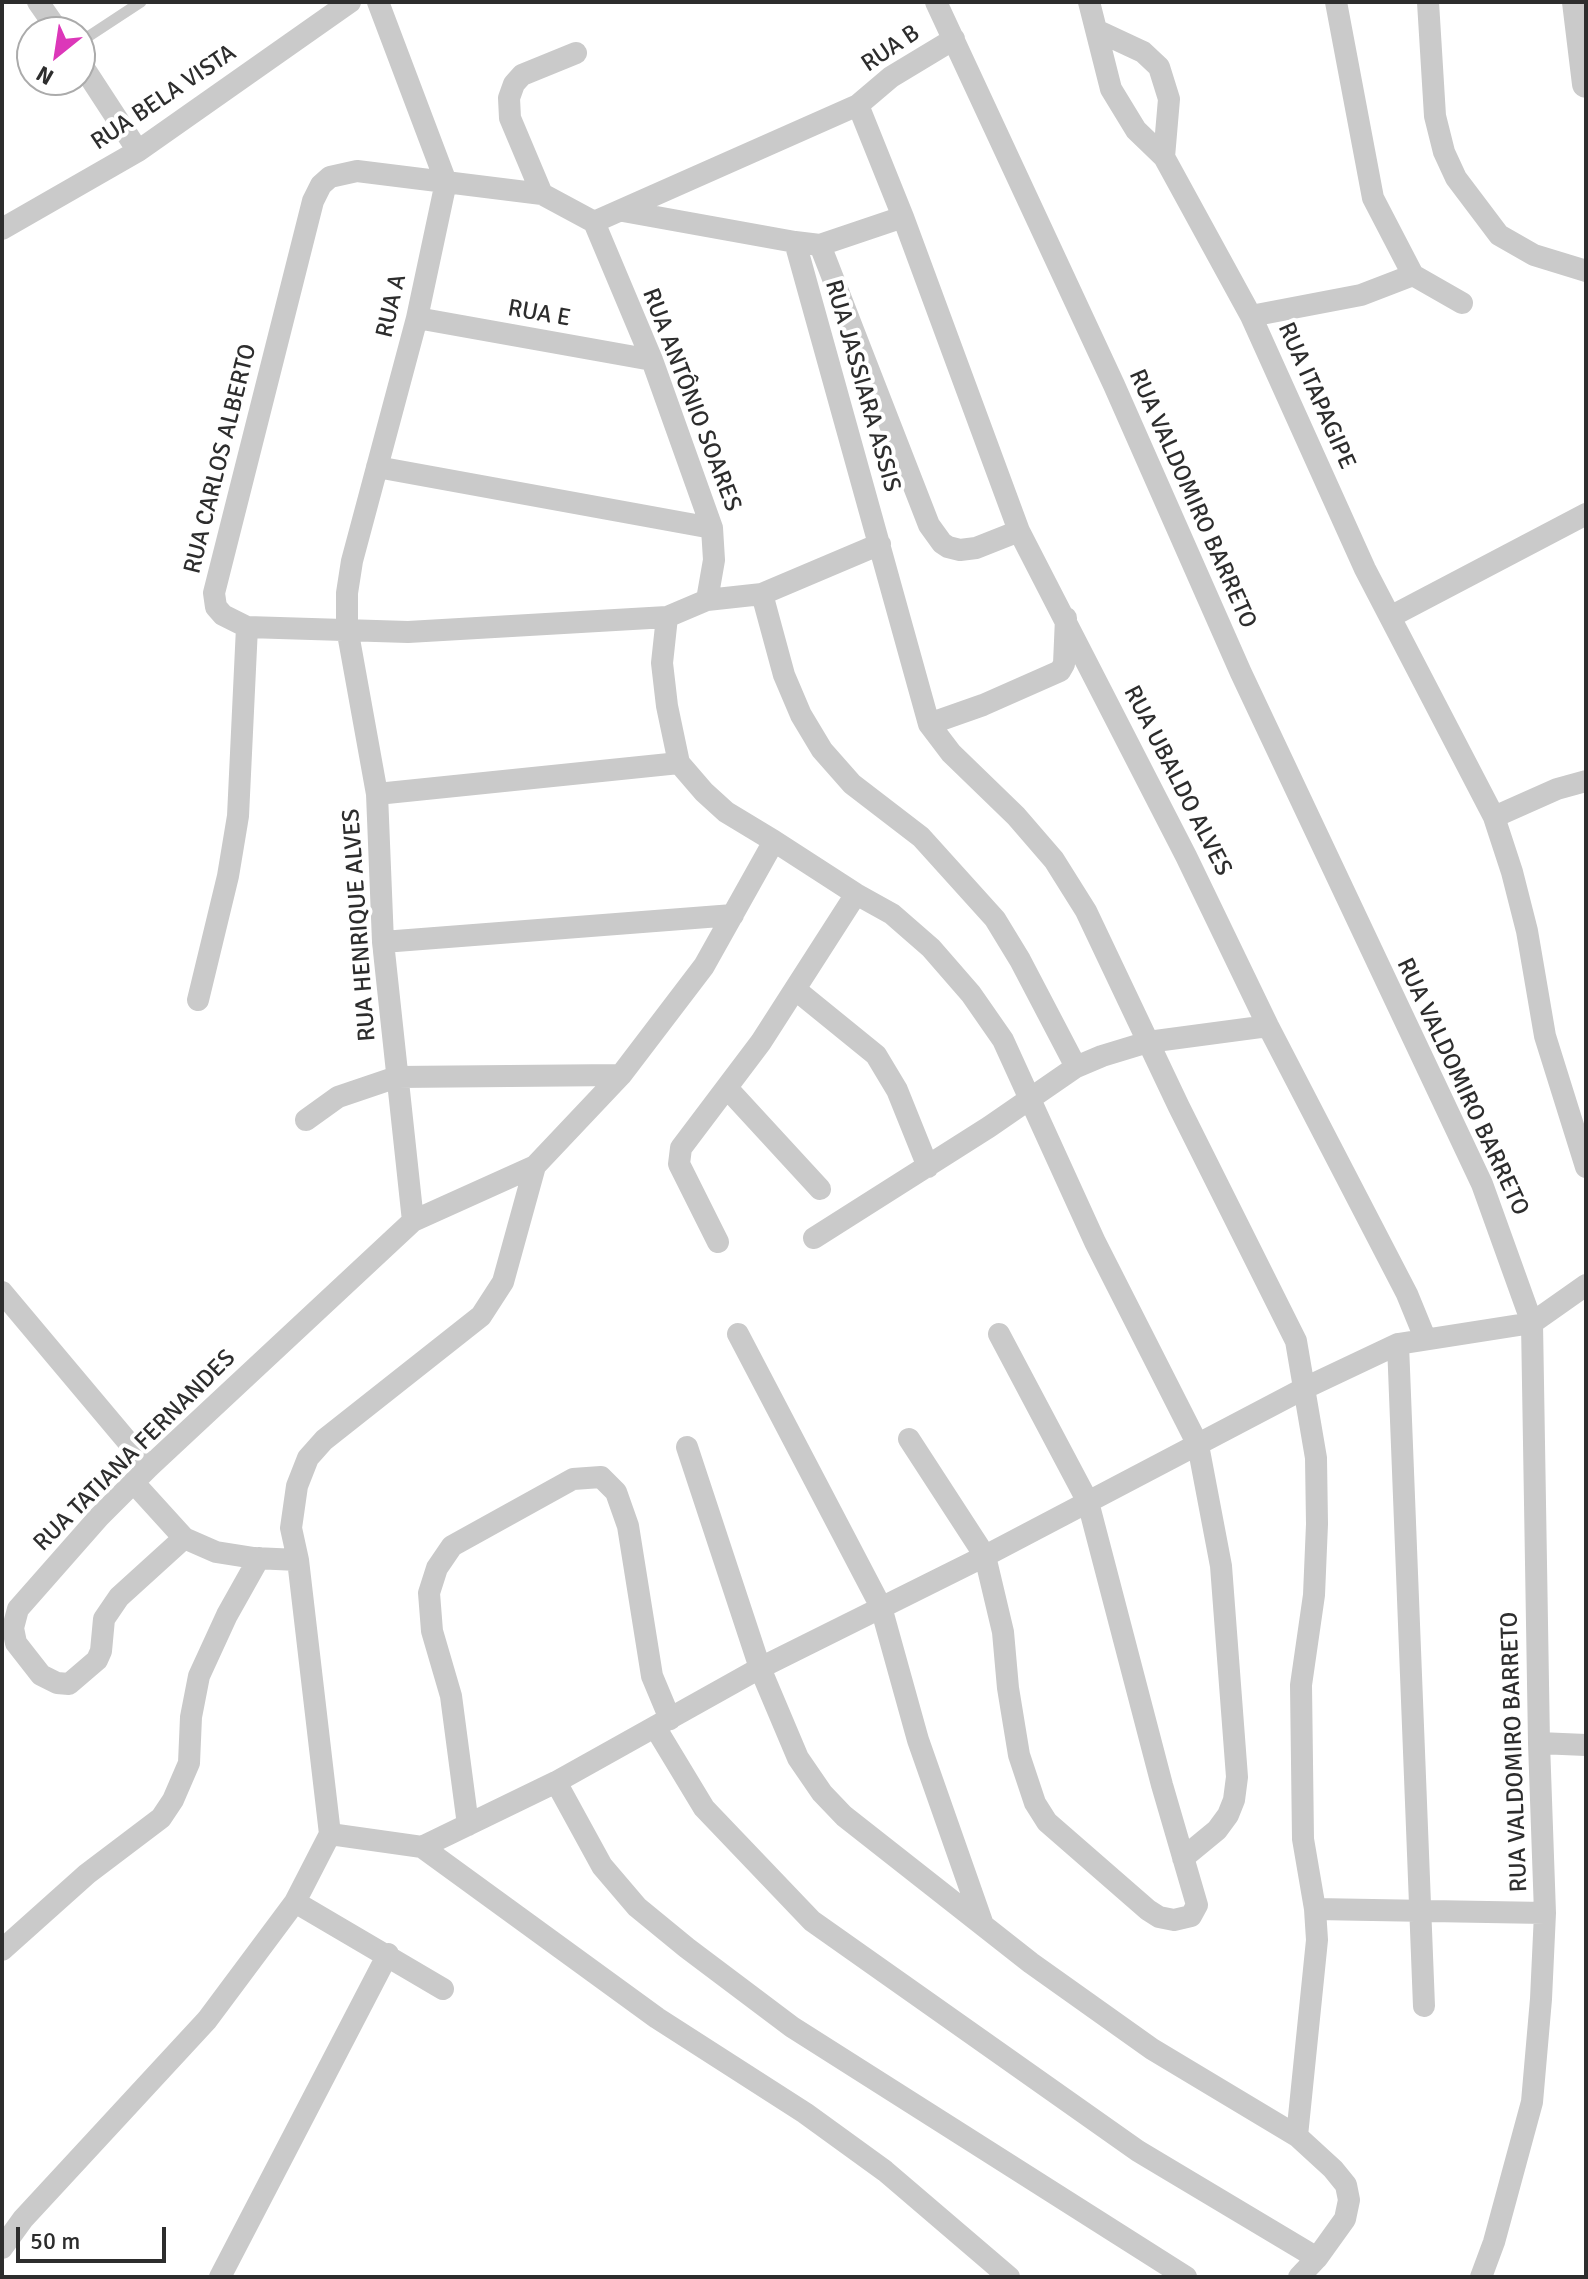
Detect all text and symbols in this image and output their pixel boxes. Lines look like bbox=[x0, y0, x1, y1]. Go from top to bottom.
north arrow bbox=[16, 16, 96, 96]
street label: RUA B bbox=[856, 19, 926, 79]
street label: RUA BELA VISTA bbox=[86, 39, 242, 157]
text: N bbox=[31, 60, 58, 91]
street label: RUA A bbox=[371, 271, 413, 341]
street label: RUA JASSIARA ASSIS bbox=[818, 277, 906, 495]
street label: RUA ANTÔNIO SOARES bbox=[635, 284, 747, 516]
street label: RUA E bbox=[505, 294, 573, 334]
street label: RUA ITAPAGIPE bbox=[1271, 318, 1361, 474]
street label: RUA CARLOS ALBERTO bbox=[179, 341, 263, 577]
street label: RUA VALDOMIRO BARRETO bbox=[1122, 365, 1262, 633]
street label: RUA UBALDO ALVES bbox=[1117, 681, 1237, 881]
street label: RUA HENRIQUE ALVES bbox=[337, 808, 383, 1042]
street label: RUA VALDOMIRO BARRETO bbox=[1390, 954, 1534, 1220]
street label: RUA TATIANA FERNANDES bbox=[28, 1344, 242, 1558]
street label: RUA VALDOMIRO BARRETO bbox=[1496, 1611, 1534, 1893]
scale bar bbox=[20, 2211, 170, 2261]
text: 50 m bbox=[30, 2226, 80, 2256]

